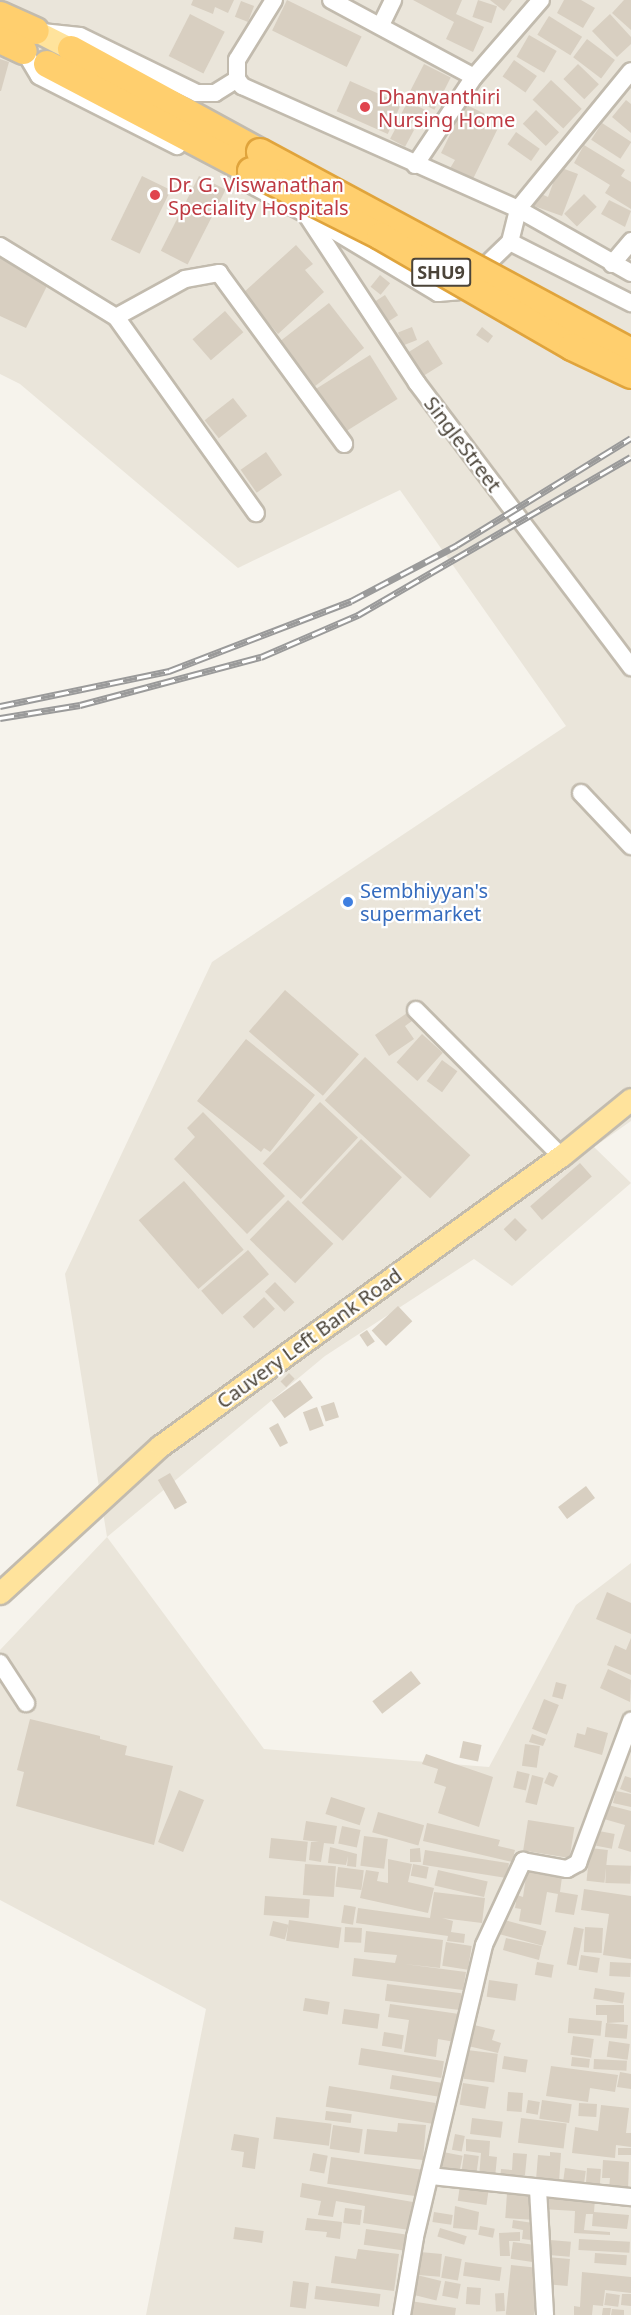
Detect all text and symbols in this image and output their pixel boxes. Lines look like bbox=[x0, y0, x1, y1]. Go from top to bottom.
place label: Dhanvanthiri Nursing Home bbox=[378, 84, 515, 131]
marker: Dhanvanthiri Nursing Home bbox=[356, 98, 374, 116]
place label: Dr. G. Viswanathan Speciality Hospitals bbox=[168, 172, 349, 219]
marker: Dr. G. Viswanathan Speciality Hospitals bbox=[146, 186, 164, 204]
road number: SHU9 bbox=[411, 257, 471, 287]
street label: SingleStreet bbox=[419, 392, 507, 496]
place label: Sembhiyyan's supermarket bbox=[360, 879, 488, 926]
marker: Sembhiyyan's supermarket bbox=[341, 895, 355, 909]
street label: Cauvery Left Bank Road bbox=[212, 1263, 406, 1413]

